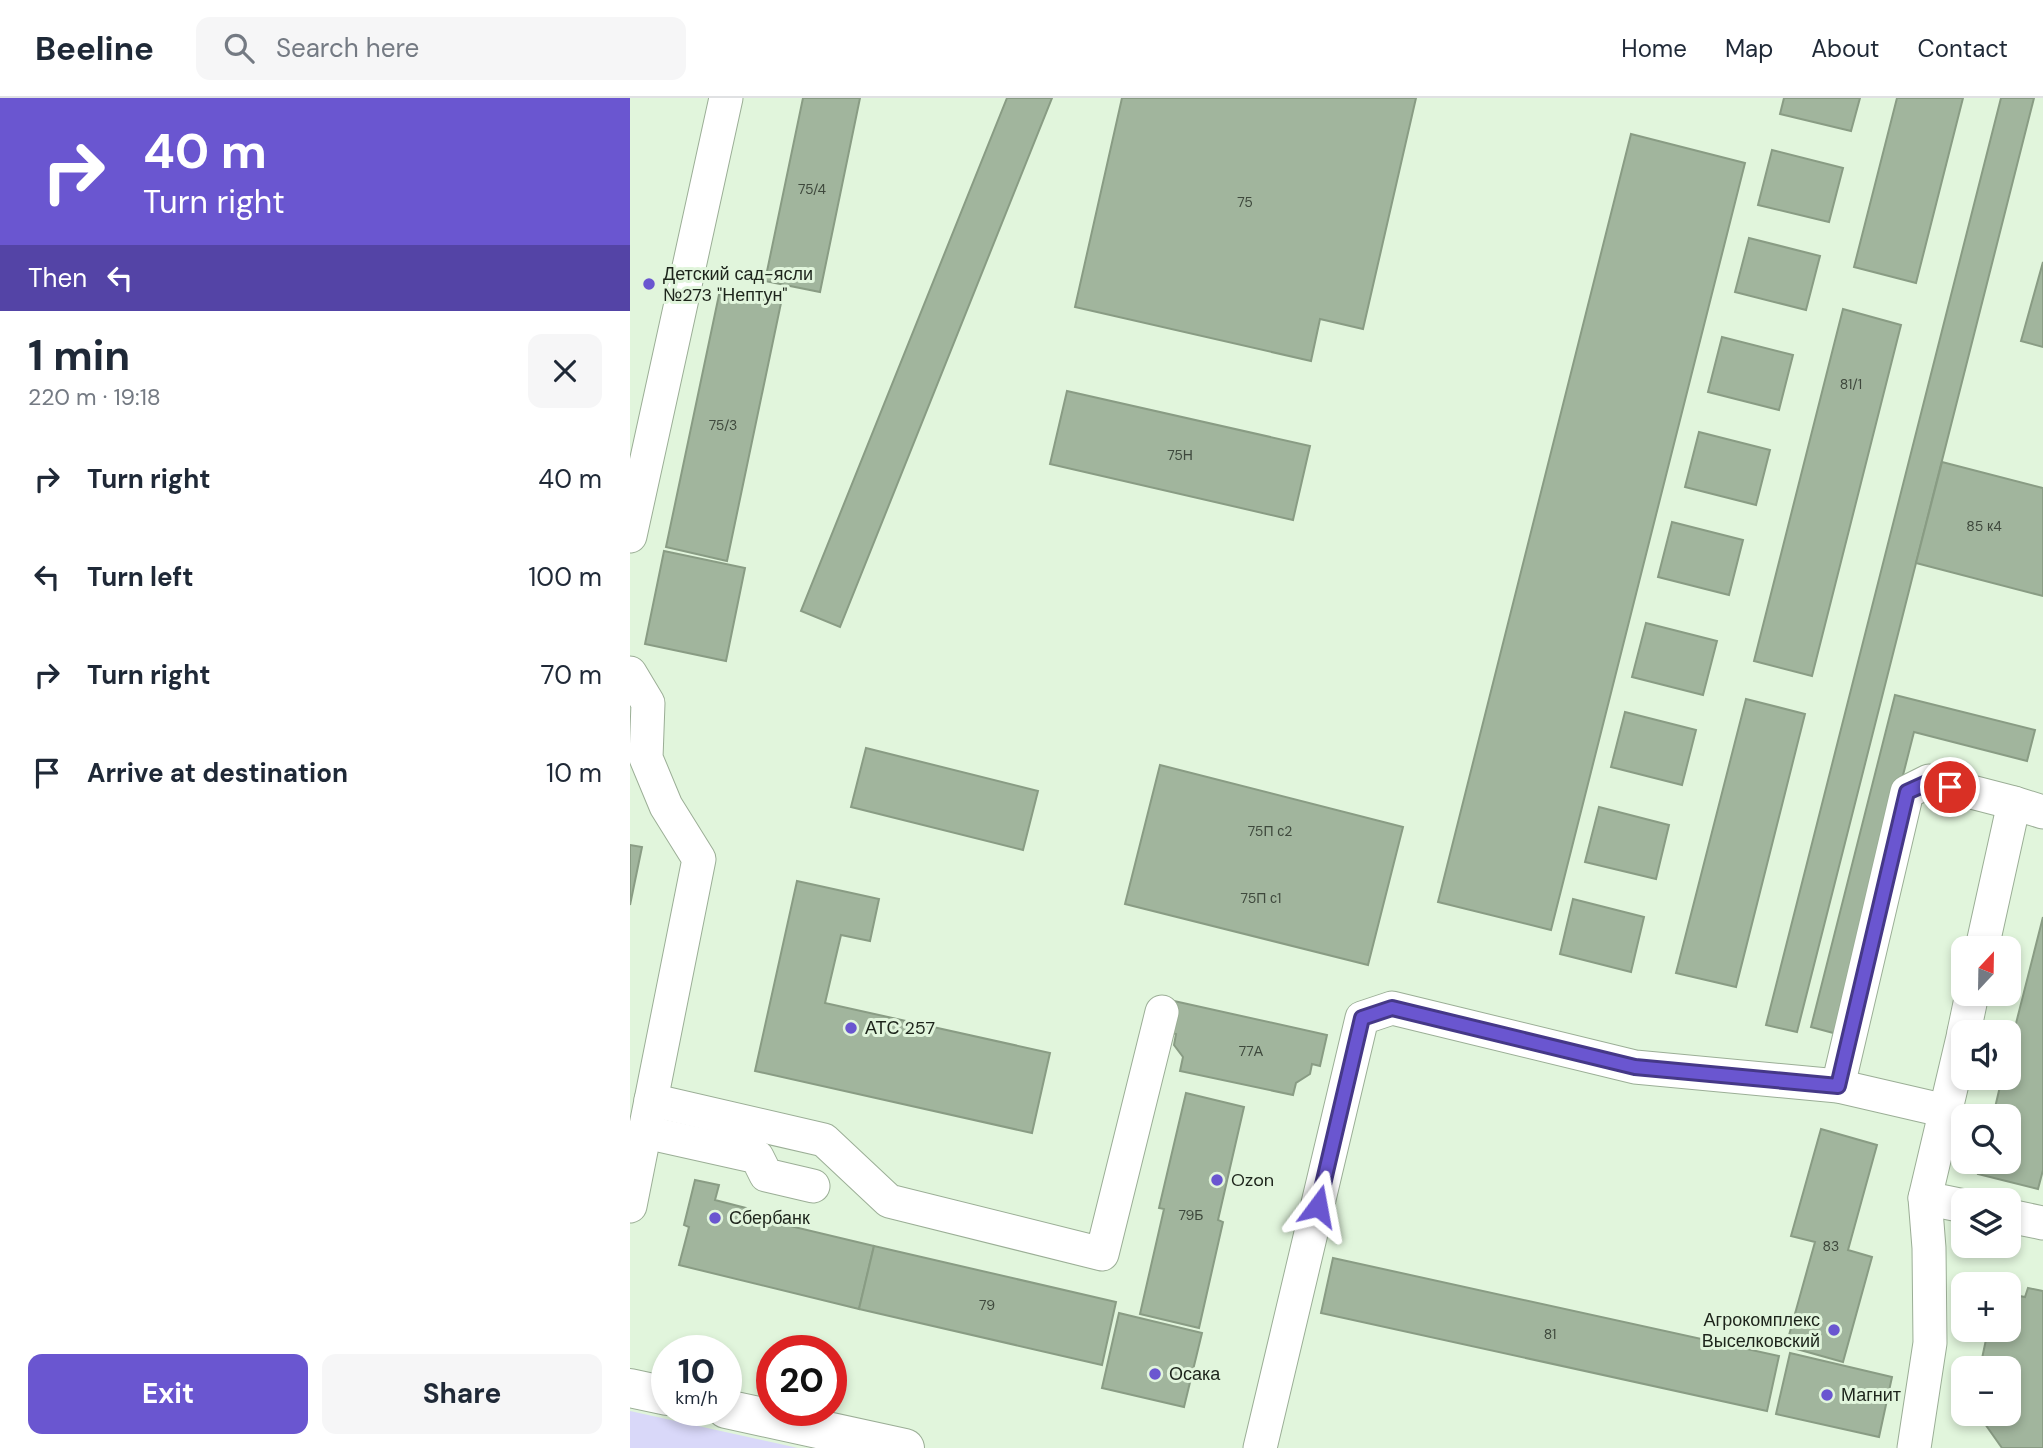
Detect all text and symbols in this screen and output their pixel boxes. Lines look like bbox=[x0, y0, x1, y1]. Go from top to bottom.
search box bbox=[196, 17, 686, 80]
text: Beeline bbox=[35, 27, 154, 70]
icon: search bbox=[220, 29, 258, 67]
text: Search here bbox=[276, 31, 419, 65]
text: Home bbox=[1621, 33, 1687, 64]
text: Map bbox=[1725, 33, 1773, 64]
text: About bbox=[1811, 33, 1880, 64]
text: Contact bbox=[1918, 33, 2008, 64]
text: 40 m bbox=[143, 119, 267, 183]
icon: right bbox=[28, 126, 119, 217]
house number: 75/4 bbox=[798, 180, 827, 198]
text: Turn right bbox=[143, 181, 285, 223]
house number: 75 bbox=[1237, 193, 1253, 211]
icon: left bbox=[101, 259, 139, 297]
text: Then bbox=[28, 261, 87, 295]
place label: Детский сад-ясли №273 "Нептун" bbox=[663, 262, 813, 307]
marker: Детский сад-ясли №273 "Нептун" bbox=[641, 276, 657, 292]
text: 1 min bbox=[28, 328, 130, 383]
button: close bbox=[528, 334, 602, 408]
house number: 81/1 bbox=[1840, 375, 1862, 393]
text: 220 m · 19:18 bbox=[28, 382, 161, 412]
house number: 75/3 bbox=[709, 416, 737, 434]
house number: 75Н bbox=[1167, 446, 1193, 464]
icon: right bbox=[28, 460, 66, 498]
text: Turn right bbox=[87, 462, 211, 496]
text: 40 m bbox=[538, 462, 602, 496]
house number: 85 к4 bbox=[1966, 517, 2002, 535]
icon: left bbox=[28, 558, 66, 596]
text: Turn left bbox=[87, 560, 194, 594]
text: 100 m bbox=[528, 560, 602, 594]
icon: right bbox=[28, 656, 66, 694]
text: Turn right bbox=[87, 658, 211, 692]
text: 70 m bbox=[541, 658, 602, 692]
icon: arrive bbox=[28, 754, 66, 792]
text: Arrive at destination bbox=[87, 756, 348, 790]
text: 10 m bbox=[546, 756, 602, 790]
pin bbox=[1920, 757, 1980, 817]
icon: arrive bbox=[1931, 768, 1969, 806]
house number: 75П с2 bbox=[1248, 822, 1292, 840]
house number: 75П с1 bbox=[1241, 889, 1281, 907]
north arrow bbox=[1951, 936, 2021, 1006]
map controls bbox=[1951, 936, 2021, 1426]
place label: АТС 257 bbox=[865, 1016, 935, 1040]
marker: АТС 257 bbox=[843, 1020, 859, 1036]
button: sound bbox=[1951, 1020, 2021, 1090]
house number: 77А bbox=[1239, 1042, 1264, 1060]
button: search bbox=[1951, 1104, 2021, 1174]
place label: Ozon bbox=[1231, 1168, 1274, 1192]
position arrow bbox=[1281, 1169, 1355, 1243]
marker: Ozon bbox=[1209, 1172, 1225, 1188]
button: layers bbox=[1951, 1188, 2021, 1258]
place label: Сбербанк bbox=[729, 1206, 810, 1230]
house number: 79Б bbox=[1178, 1206, 1204, 1224]
marker: Сбербанк bbox=[707, 1210, 723, 1226]
house number: 83 bbox=[1823, 1237, 1839, 1255]
button: + bbox=[1951, 1272, 2021, 1342]
house number: 79 bbox=[979, 1296, 995, 1314]
place label: Агрокомплекс Выселковский bbox=[1702, 1308, 1820, 1353]
marker: Агрокомплекс Выселковский bbox=[1826, 1322, 1842, 1338]
house number: 81 bbox=[1544, 1325, 1556, 1343]
speed limit sign: 20 bbox=[756, 1335, 847, 1426]
text: 10 bbox=[678, 1348, 715, 1394]
button: Exit bbox=[28, 1354, 308, 1434]
button: Share bbox=[322, 1354, 602, 1434]
button: − bbox=[1951, 1356, 2021, 1426]
place label: Осака bbox=[1169, 1362, 1221, 1386]
marker: Осака bbox=[1147, 1366, 1163, 1382]
place label: Магнит bbox=[1841, 1383, 1901, 1407]
text: km/h bbox=[675, 1386, 718, 1410]
marker: Магнит bbox=[1819, 1387, 1835, 1403]

